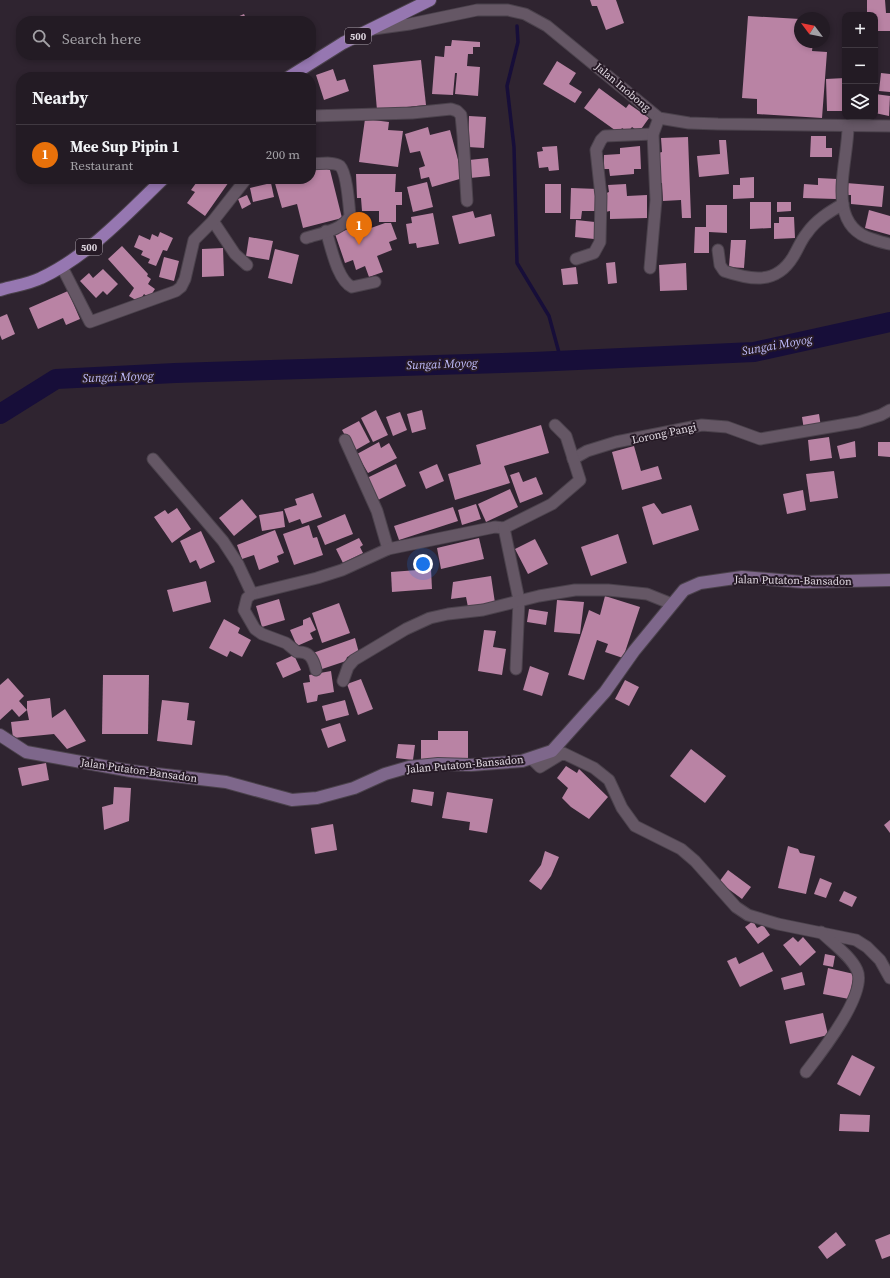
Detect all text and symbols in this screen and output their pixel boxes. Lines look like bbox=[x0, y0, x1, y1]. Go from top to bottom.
north arrow bbox=[794, 12, 830, 48]
map controls bbox=[842, 12, 878, 120]
button: + bbox=[842, 12, 878, 48]
search box bbox=[16, 16, 316, 60]
icon: search bbox=[30, 27, 52, 49]
text: Search here bbox=[62, 28, 141, 49]
road number: 500 bbox=[345, 28, 371, 44]
button: − bbox=[842, 48, 878, 84]
street label: Jalan Inobong bbox=[591, 59, 654, 115]
button: layers bbox=[842, 84, 878, 120]
text: Nearby bbox=[32, 86, 88, 110]
text: Mee Sup Pipin 1 bbox=[70, 136, 180, 157]
text: 1 bbox=[41, 146, 49, 163]
text: 200 m bbox=[266, 146, 300, 163]
text: Restaurant bbox=[70, 157, 133, 174]
pin: 1 bbox=[346, 212, 372, 245]
road number: 500 bbox=[76, 239, 102, 255]
water label: Sungai Moyog bbox=[740, 331, 815, 359]
water label: Sungai Moyog bbox=[406, 355, 479, 373]
water label: Sungai Moyog bbox=[82, 368, 155, 386]
street label: Lorong Pangi bbox=[630, 419, 698, 448]
your location bbox=[413, 554, 433, 574]
street label: Jalan Putaton-Bansadon bbox=[733, 572, 852, 589]
street label: Jalan Putaton-Bansadon bbox=[405, 752, 525, 777]
street label: Jalan Putaton-Bansadon bbox=[79, 755, 199, 786]

